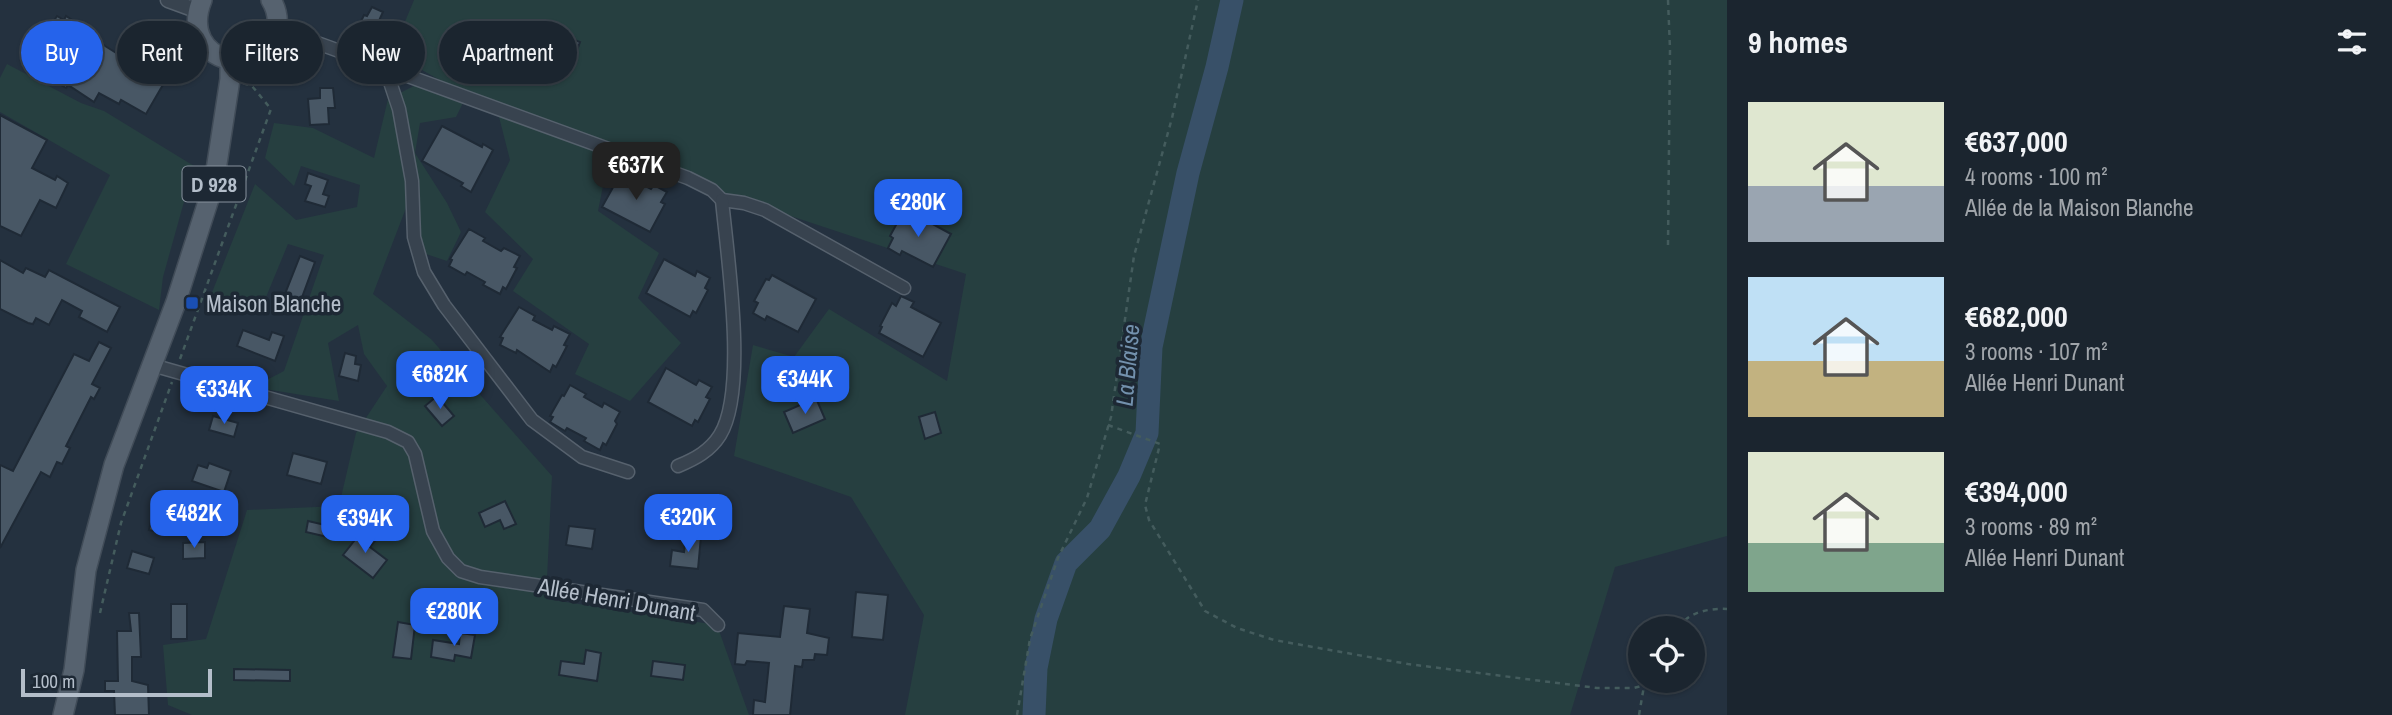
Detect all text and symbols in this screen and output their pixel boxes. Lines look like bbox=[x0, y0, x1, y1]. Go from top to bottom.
chip: Buy bbox=[21, 21, 103, 84]
chip: Rent bbox=[117, 21, 207, 84]
chip: Filters bbox=[221, 21, 323, 84]
chip: New bbox=[337, 21, 425, 84]
chip: Apartment bbox=[439, 21, 577, 84]
text: 9 homes bbox=[1748, 22, 1848, 62]
icon: filters bbox=[2333, 23, 2371, 61]
text: €637,000 bbox=[1965, 121, 2068, 161]
icon: home bbox=[1804, 130, 1888, 214]
pin: €637K bbox=[587, 142, 685, 202]
text: €637K bbox=[608, 149, 664, 180]
text: 4 rooms · 100 m² bbox=[1965, 161, 2108, 192]
road number: D 928 bbox=[182, 166, 246, 202]
pin: €280K bbox=[869, 180, 967, 239]
text: €280K bbox=[890, 186, 946, 217]
text: Allée de la Maison Blanche bbox=[1965, 192, 2194, 223]
place label: Maison Blanche bbox=[206, 288, 341, 319]
marker: Maison Blanche bbox=[184, 295, 200, 311]
text: €682,000 bbox=[1965, 296, 2068, 336]
icon: home bbox=[1804, 305, 1888, 389]
water label: La Blaise bbox=[1107, 323, 1147, 407]
text: 3 rooms · 107 m² bbox=[1965, 336, 2108, 367]
pin: €682K bbox=[391, 352, 489, 411]
pin: €344K bbox=[756, 356, 854, 416]
text: €682K bbox=[412, 358, 468, 389]
text: €344K bbox=[777, 363, 833, 394]
pin: €334K bbox=[175, 366, 273, 426]
text: Allée Henri Dunant bbox=[1965, 367, 2124, 398]
text: €334K bbox=[196, 373, 252, 404]
text: €394,000 bbox=[1965, 471, 2068, 511]
icon: home bbox=[1804, 480, 1888, 564]
pin: €482K bbox=[145, 490, 243, 550]
pin: €320K bbox=[639, 494, 737, 554]
pin: €394K bbox=[316, 496, 414, 555]
text: €482K bbox=[166, 497, 222, 528]
text: €320K bbox=[660, 501, 716, 532]
text: €394K bbox=[337, 502, 393, 533]
text: 3 rooms · 89 m² bbox=[1965, 511, 2097, 542]
text: Allée Henri Dunant bbox=[1965, 542, 2124, 573]
street label: Allée Henri Dunant bbox=[535, 570, 698, 628]
pin: €280K bbox=[405, 588, 503, 648]
text: €280K bbox=[426, 595, 482, 626]
map controls bbox=[1628, 616, 1705, 693]
button: locate bbox=[1628, 616, 1705, 693]
scale bar bbox=[21, 666, 212, 698]
text: 100 m bbox=[32, 668, 75, 694]

